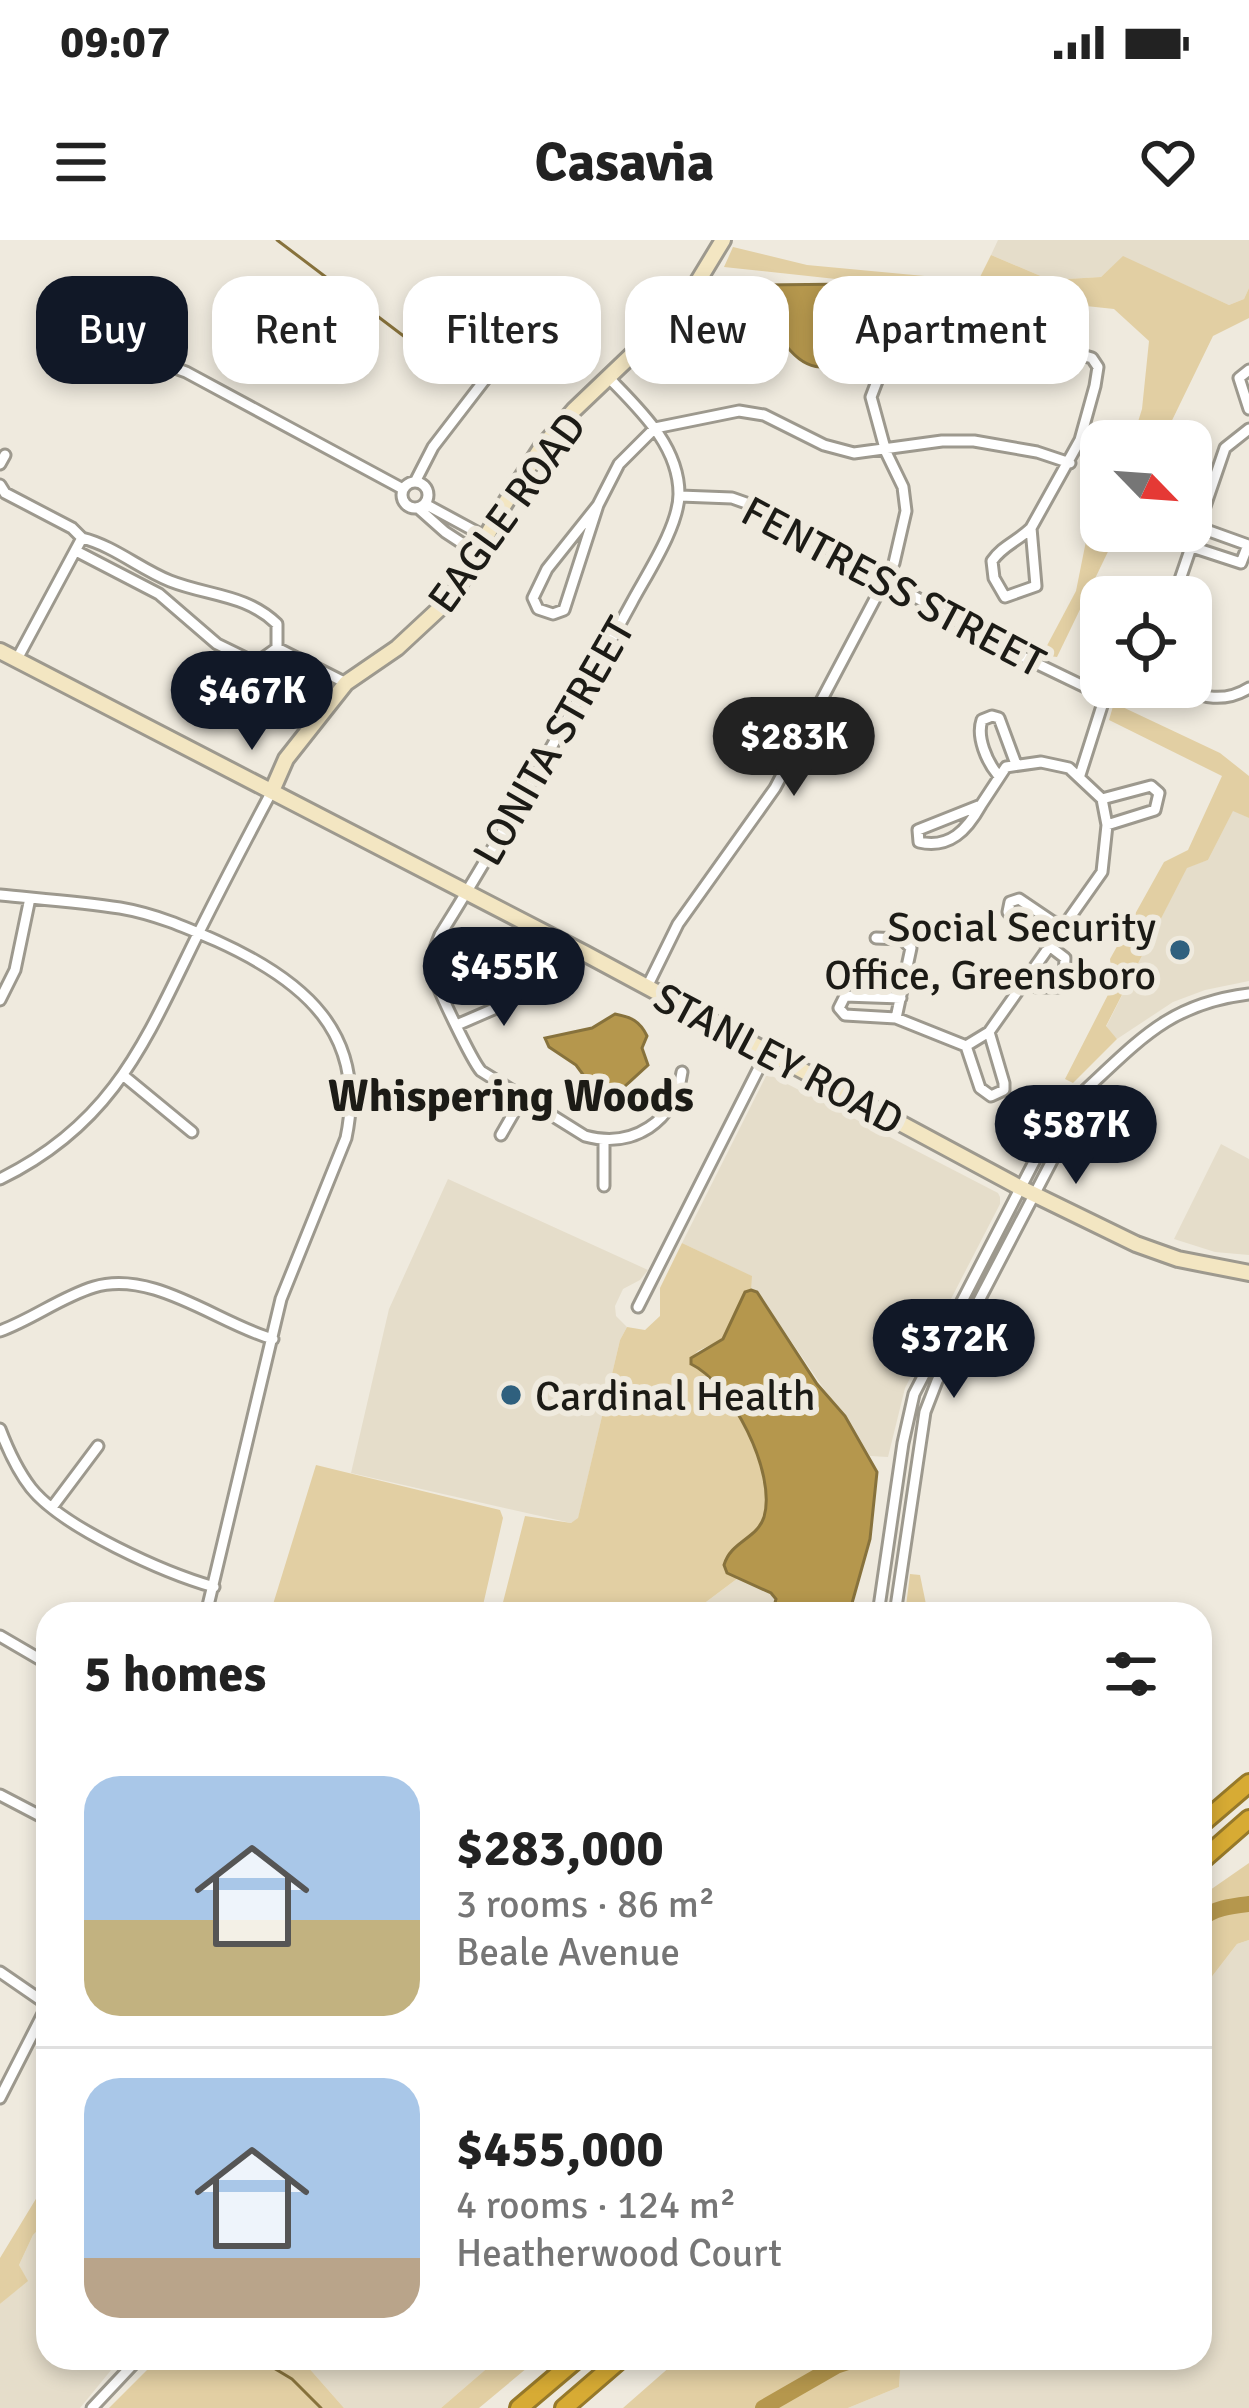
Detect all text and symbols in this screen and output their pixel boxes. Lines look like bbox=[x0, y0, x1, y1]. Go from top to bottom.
text: 09:07 bbox=[60, 15, 170, 70]
icon: menu bbox=[48, 129, 114, 195]
text: Casavia bbox=[535, 129, 714, 196]
icon: heart bbox=[1135, 129, 1201, 195]
chip: Buy bbox=[36, 276, 188, 384]
chip: Rent bbox=[212, 276, 379, 384]
chip: Filters bbox=[403, 276, 601, 384]
chip: New bbox=[625, 276, 789, 384]
chip: Apartment bbox=[813, 276, 1089, 384]
street label: EAGLE ROAD bbox=[418, 403, 597, 623]
north arrow bbox=[1080, 420, 1212, 552]
map controls bbox=[1080, 420, 1212, 708]
street label: FENTRESS STREET bbox=[733, 486, 1054, 689]
button: locate bbox=[1080, 576, 1212, 708]
street label: LONITA STREET bbox=[463, 608, 646, 875]
pin: $467K bbox=[168, 651, 336, 753]
text: $467K bbox=[198, 666, 306, 714]
pin: $283K bbox=[710, 697, 878, 799]
text: $283K bbox=[740, 712, 848, 760]
place label: Social Security Office, Greensboro bbox=[824, 902, 1156, 1001]
pin: $455K bbox=[420, 927, 588, 1029]
marker: Social Security Office, Greensboro bbox=[1167, 937, 1193, 963]
text: $455K bbox=[450, 942, 558, 990]
street label: STANLEY ROAD bbox=[645, 972, 912, 1146]
district label: Whispering Woods bbox=[328, 1069, 694, 1124]
pin: $587K bbox=[992, 1085, 1160, 1187]
text: $587K bbox=[1022, 1100, 1130, 1148]
pin: $372K bbox=[870, 1299, 1038, 1401]
text: $372K bbox=[900, 1314, 1008, 1362]
place label: Cardinal Health bbox=[535, 1371, 816, 1422]
marker: Cardinal Health bbox=[498, 1382, 524, 1408]
icon: filters bbox=[1098, 1641, 1164, 1707]
text: 5 homes bbox=[84, 1643, 266, 1706]
text: $283,000 bbox=[456, 1817, 664, 1880]
icon: home bbox=[180, 1824, 324, 1968]
text: 3 rooms · 86 m² bbox=[456, 1880, 715, 1928]
text: Beale Avenue bbox=[456, 1928, 680, 1976]
text: $455,000 bbox=[456, 2118, 664, 2181]
icon: home bbox=[180, 2126, 324, 2270]
text: 4 rooms · 124 m² bbox=[456, 2181, 736, 2229]
text: Heatherwood Court bbox=[456, 2229, 782, 2277]

